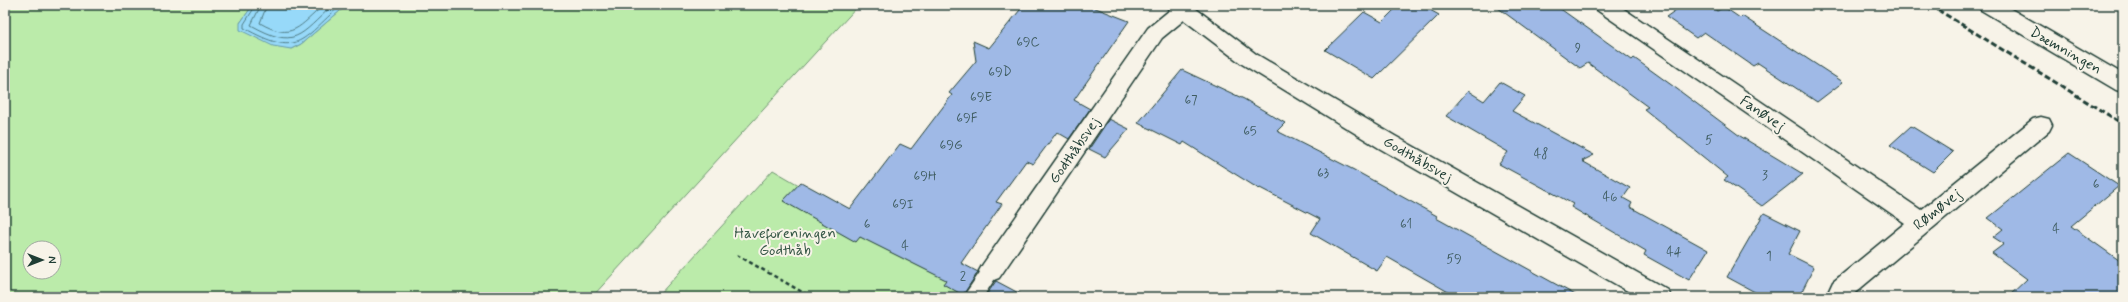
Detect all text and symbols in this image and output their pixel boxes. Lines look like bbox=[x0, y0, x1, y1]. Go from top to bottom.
street label: Dæmningen bbox=[2026, 22, 2105, 79]
house number: 69C bbox=[1016, 34, 1040, 51]
house number: 9 bbox=[1575, 40, 1581, 57]
house number: 69D bbox=[988, 64, 1012, 81]
house number: 69E bbox=[970, 89, 992, 106]
street label: Fanøvej bbox=[1736, 91, 1789, 136]
house number: 67 bbox=[1184, 92, 1198, 109]
house number: 69F bbox=[956, 110, 978, 127]
street label: Godthåbsvej bbox=[1045, 113, 1105, 188]
house number: 65 bbox=[1243, 123, 1257, 140]
street label: Godthåbsvej bbox=[1379, 132, 1456, 188]
house number: 5 bbox=[1705, 132, 1713, 149]
house number: 69G bbox=[940, 137, 963, 154]
house number: 48 bbox=[1534, 146, 1548, 163]
house number: 63 bbox=[1317, 165, 1330, 182]
house number: 3 bbox=[1762, 167, 1768, 184]
house number: 69H bbox=[914, 168, 936, 185]
house number: 6 bbox=[2093, 176, 2100, 193]
street label: Rømøvej bbox=[1909, 184, 1966, 235]
house number: 46 bbox=[1603, 189, 1617, 206]
house number: 69I bbox=[892, 196, 914, 213]
house number: 6 bbox=[864, 216, 871, 233]
house number: 61 bbox=[1400, 216, 1412, 233]
house number: 4 bbox=[2052, 221, 2060, 238]
park label: Haveforeningen Godthåb bbox=[734, 224, 836, 261]
house number: 4 bbox=[901, 238, 909, 255]
north arrow bbox=[22, 240, 62, 280]
house number: 44 bbox=[1666, 244, 1682, 261]
house number: 1 bbox=[1766, 248, 1772, 265]
house number: 59 bbox=[1446, 251, 1462, 268]
text: N bbox=[44, 256, 58, 264]
house number: 2 bbox=[960, 268, 967, 285]

